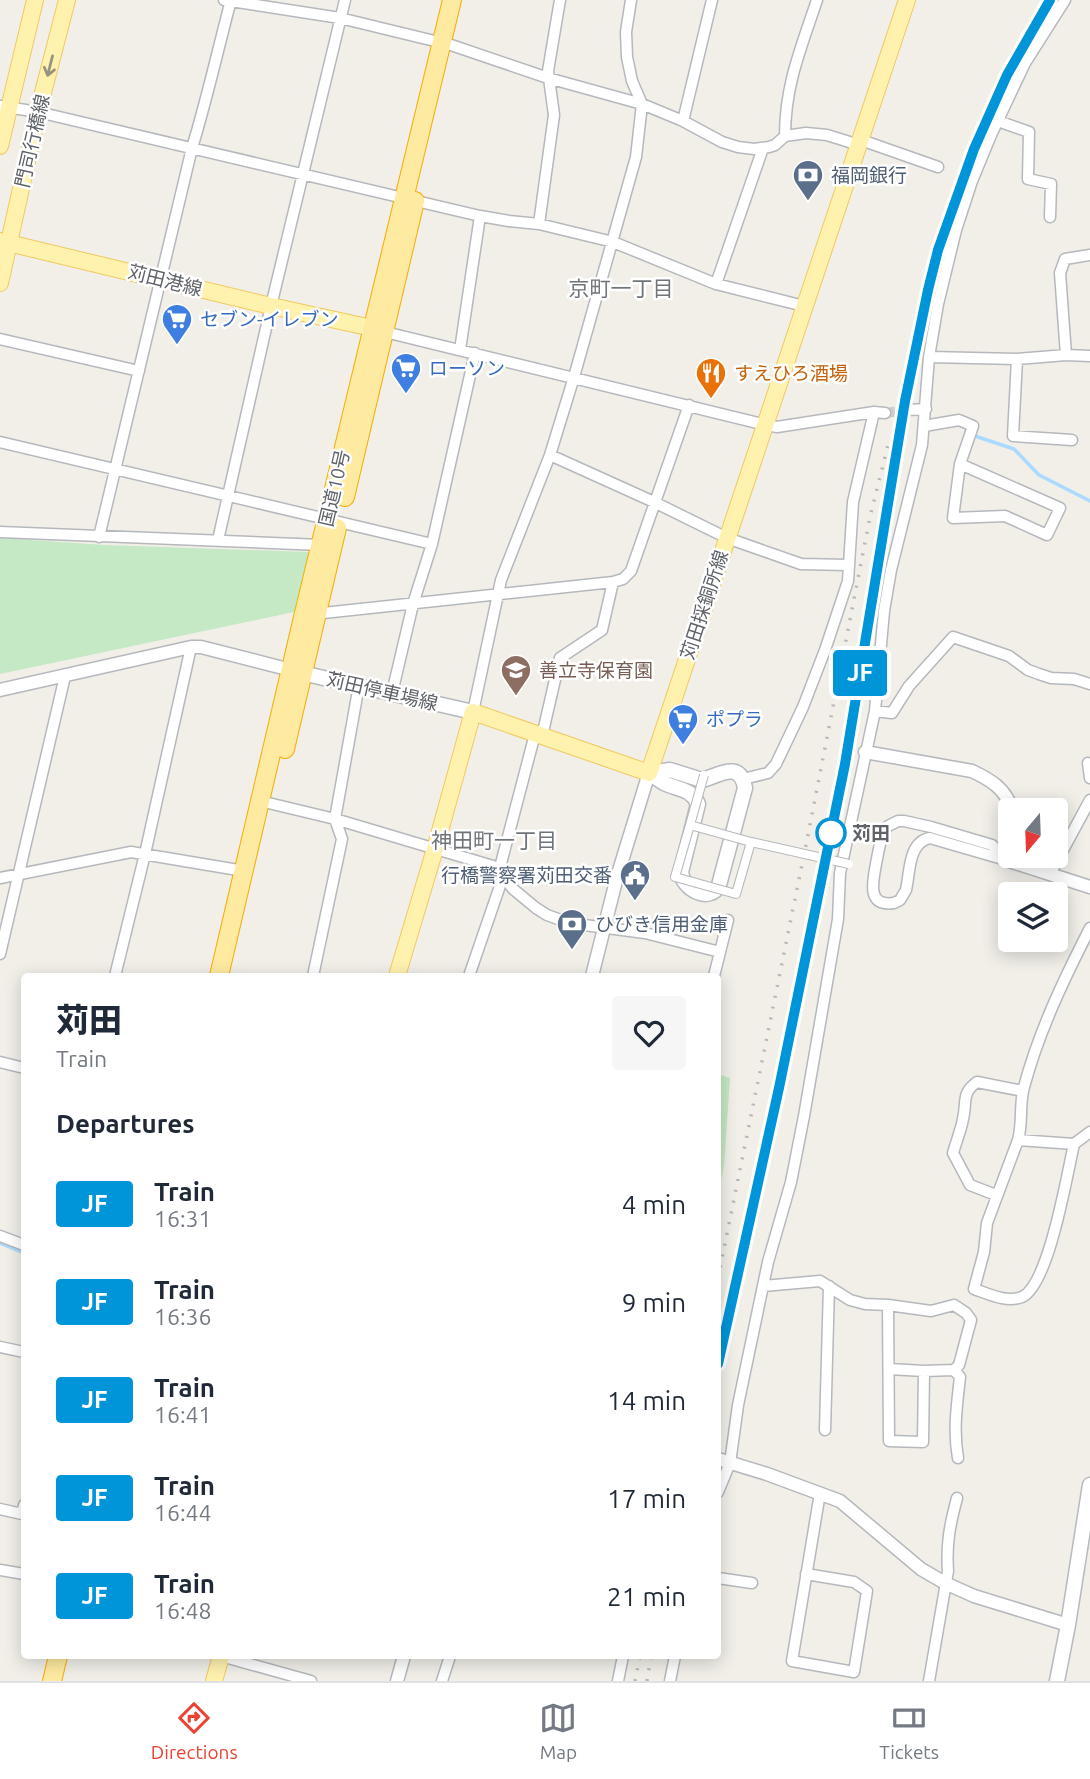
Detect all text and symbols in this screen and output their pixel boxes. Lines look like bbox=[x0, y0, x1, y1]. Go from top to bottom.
one-way arrow bbox=[43, 54, 56, 77]
street label: 門司行橋線 bbox=[11, 92, 53, 190]
bank icon: 福岡銀行 bbox=[791, 158, 825, 202]
place label: 福岡銀行 bbox=[831, 164, 907, 186]
street label: 苅田港線 bbox=[125, 260, 205, 300]
district label: 京町一丁目 bbox=[569, 276, 674, 300]
supermarket icon: セブン-イレブン bbox=[160, 302, 194, 346]
place label: セブン-イレブン bbox=[200, 308, 339, 330]
supermarket icon: ローソン bbox=[389, 351, 423, 395]
restaurant icon: すえひろ酒場 bbox=[694, 356, 728, 400]
place label: ローソン bbox=[429, 357, 505, 379]
place label: すえひろ酒場 bbox=[734, 362, 848, 384]
street label: 国道10号 bbox=[314, 447, 354, 529]
street label: 苅田採銅所線 bbox=[676, 547, 732, 663]
line badge: JF bbox=[828, 650, 892, 696]
school or university icon: 善立寺保育園 bbox=[499, 653, 533, 697]
place label: 善立寺保育園 bbox=[539, 659, 653, 681]
text: JF bbox=[847, 659, 873, 686]
street label: 苅田停車場線 bbox=[324, 667, 440, 715]
supermarket icon: ポプラ bbox=[666, 702, 700, 746]
place label: ポプラ bbox=[706, 708, 763, 730]
north arrow bbox=[998, 798, 1068, 868]
map controls bbox=[998, 798, 1068, 952]
marker: 苅田 bbox=[816, 818, 846, 848]
place label: 苅田 bbox=[852, 822, 890, 844]
district label: 神田町一丁目 bbox=[431, 828, 557, 852]
public building icon: 行橋警察署苅田交番 bbox=[618, 858, 652, 902]
place label: 行橋警察署苅田交番 bbox=[441, 864, 612, 886]
button: layers bbox=[998, 882, 1068, 952]
bank icon: ひびき信用金庫 bbox=[555, 907, 589, 951]
place label: ひびき信用金庫 bbox=[595, 913, 728, 935]
button: heart bbox=[612, 996, 686, 1070]
text: 苅田 bbox=[56, 1001, 122, 1038]
text: Train bbox=[56, 1046, 107, 1071]
text: Departures bbox=[56, 1109, 194, 1138]
text: Train bbox=[154, 1177, 215, 1206]
text: JF bbox=[82, 1190, 107, 1217]
text: 4 min bbox=[622, 1190, 686, 1219]
text: 16:31 bbox=[154, 1206, 212, 1231]
text: Train bbox=[154, 1275, 215, 1304]
text: JF bbox=[82, 1288, 107, 1315]
text: 9 min bbox=[622, 1288, 686, 1317]
text: 16:36 bbox=[154, 1304, 212, 1329]
text: Train bbox=[154, 1373, 215, 1402]
text: JF bbox=[82, 1386, 107, 1413]
text: 14 min bbox=[607, 1386, 686, 1415]
text: 16:41 bbox=[154, 1402, 212, 1427]
text: Train bbox=[154, 1471, 215, 1500]
text: JF bbox=[82, 1484, 107, 1511]
text: 17 min bbox=[607, 1484, 686, 1513]
text: 16:44 bbox=[154, 1500, 212, 1525]
text: Train bbox=[154, 1569, 215, 1598]
text: JF bbox=[82, 1582, 107, 1609]
text: 21 min bbox=[607, 1582, 686, 1611]
text: 16:48 bbox=[154, 1598, 212, 1623]
tab: Directions bbox=[151, 1699, 238, 1763]
tab: Map bbox=[539, 1699, 577, 1763]
tab: Tickets bbox=[879, 1699, 939, 1763]

